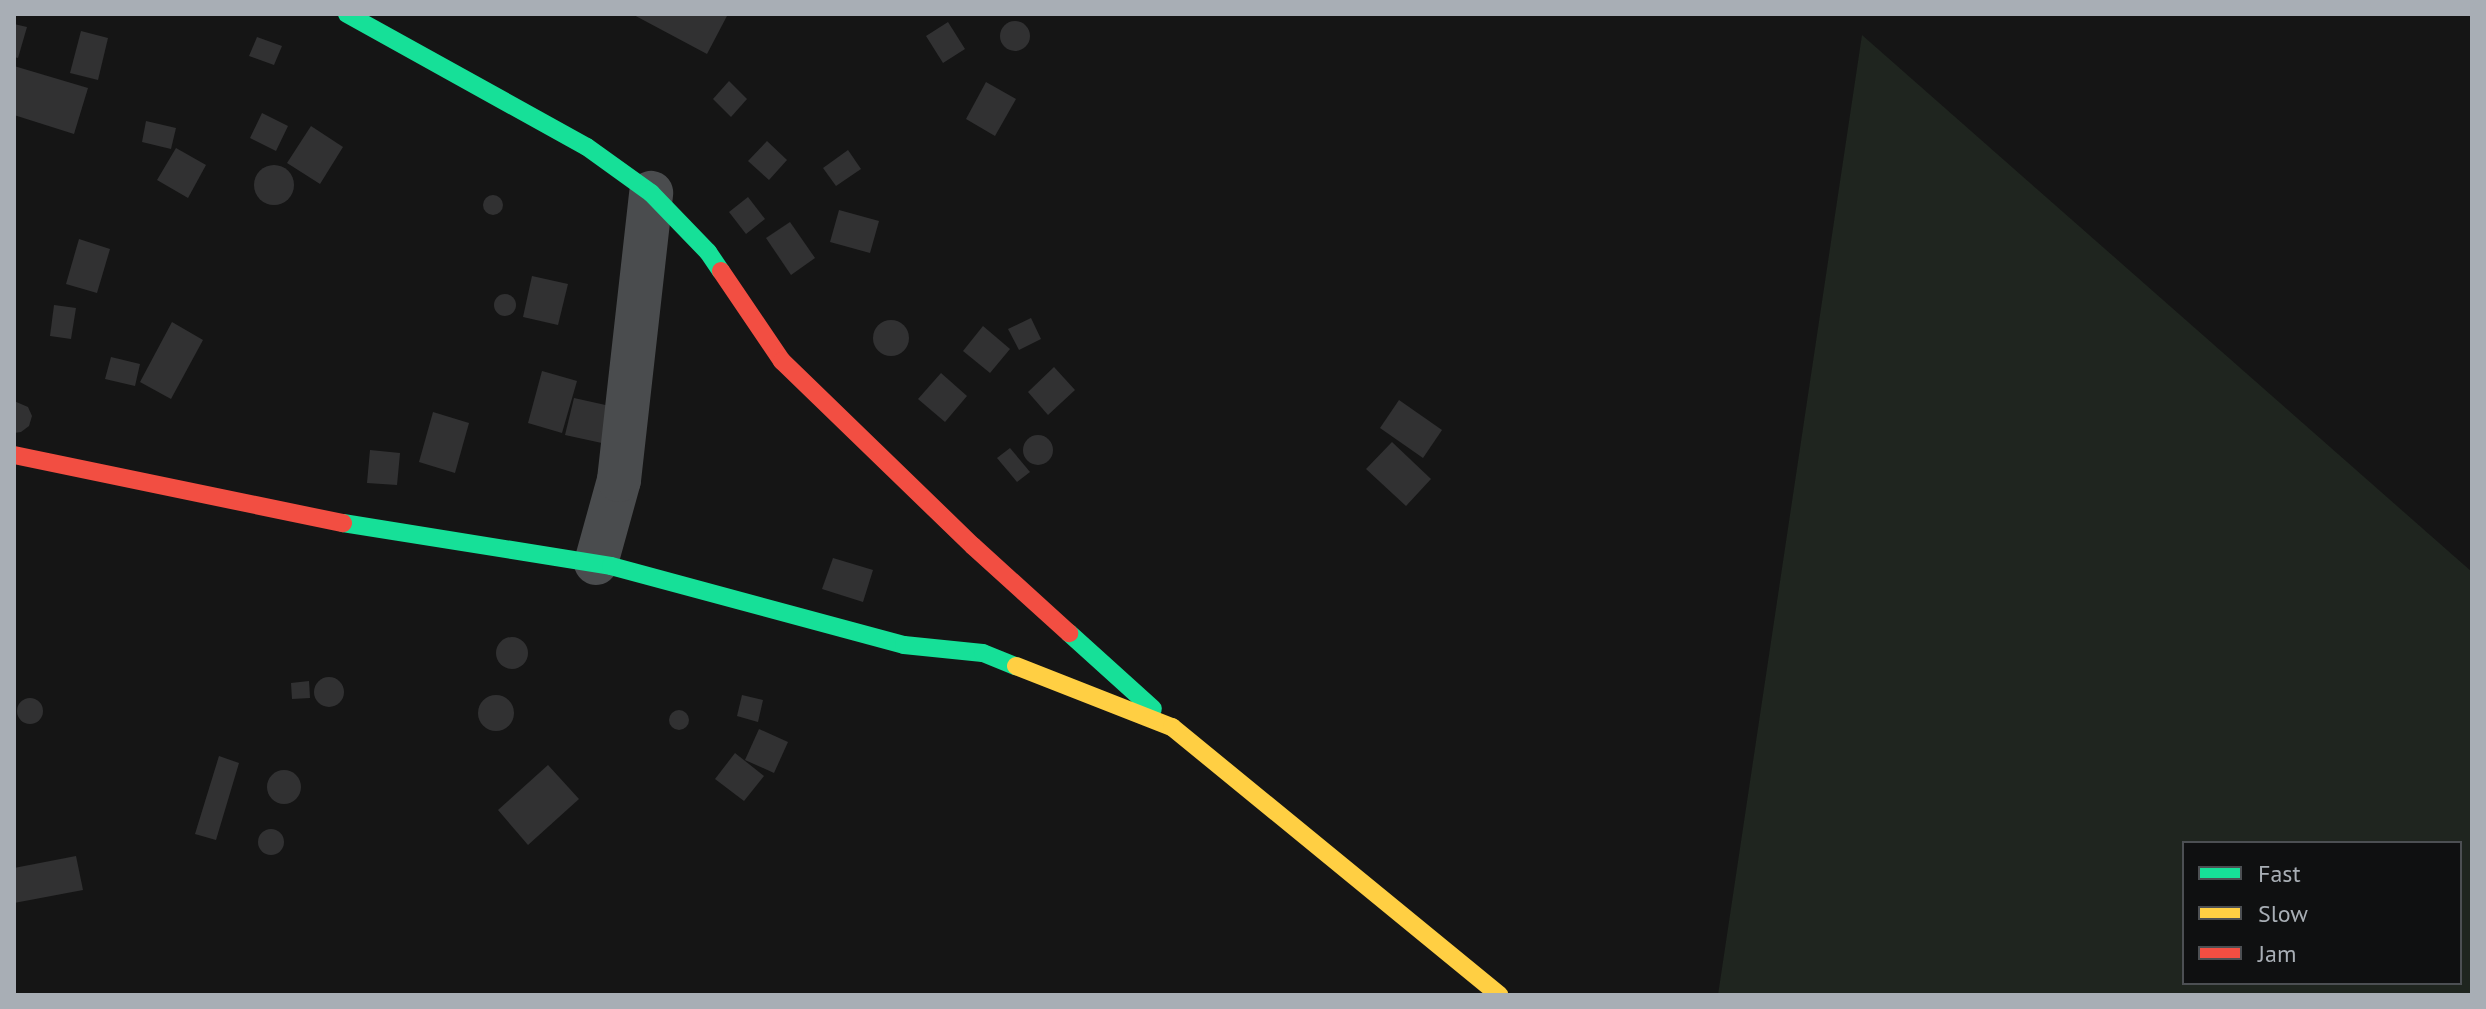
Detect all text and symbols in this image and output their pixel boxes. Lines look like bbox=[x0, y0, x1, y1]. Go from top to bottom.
legend bbox=[2182, 841, 2462, 985]
text: Fast bbox=[2258, 858, 2301, 889]
text: Slow bbox=[2258, 898, 2308, 929]
text: Jam bbox=[2258, 938, 2296, 969]

